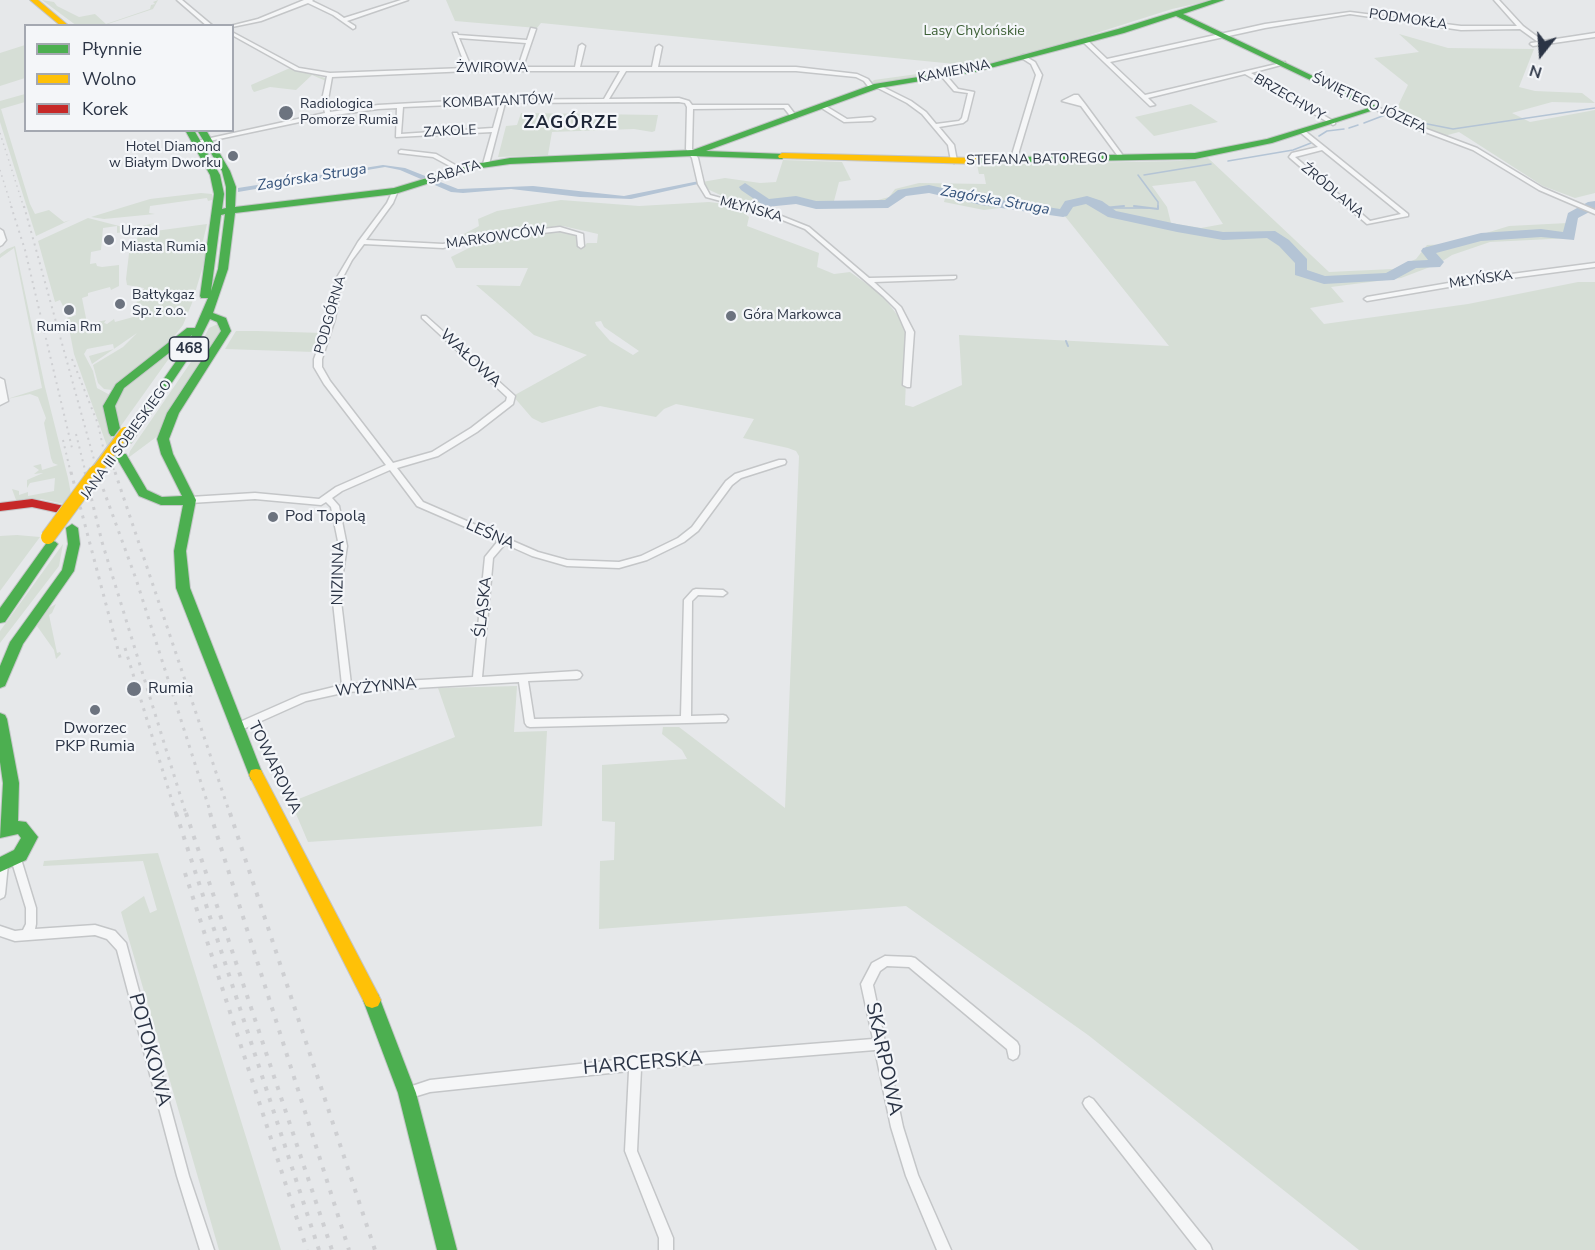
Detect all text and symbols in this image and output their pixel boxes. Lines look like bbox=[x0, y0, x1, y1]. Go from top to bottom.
street label: PODMOKŁA bbox=[1368, 6, 1448, 34]
legend bbox=[24, 24, 234, 132]
park label: Lasy Chylońskie bbox=[923, 24, 1025, 40]
north arrow bbox=[1511, 24, 1571, 84]
text: Płynnie bbox=[82, 37, 142, 61]
street label: KAMIENNA bbox=[916, 57, 992, 87]
text: N bbox=[1527, 59, 1545, 83]
street label: ŻWIROWA bbox=[456, 61, 528, 77]
text: Wolno bbox=[82, 67, 136, 91]
street label: ŚWIĘTEGO JÓZEFA bbox=[1309, 70, 1429, 138]
street label: BRZECHWY bbox=[1251, 71, 1327, 125]
street label: KOMBATANTÓW bbox=[442, 92, 554, 112]
text: Korek bbox=[82, 97, 128, 121]
place label: Radiologica Pomorze Rumia bbox=[300, 97, 398, 130]
marker: Radiologica Pomorze Rumia bbox=[277, 104, 295, 122]
district label: ZAGÓRZE bbox=[523, 113, 619, 135]
street label: ZAKOLE bbox=[423, 122, 477, 142]
place label: Hotel Diamond w Białym Dworku bbox=[109, 140, 221, 172]
marker: Hotel Diamond w Białym Dworku bbox=[226, 149, 240, 163]
street label: STEFANA BATOREGO bbox=[966, 150, 1108, 170]
street label: SABATA bbox=[425, 157, 483, 189]
water label: Zagórska Struga bbox=[256, 160, 368, 196]
street label: ŹRÓDLANA bbox=[1297, 160, 1367, 222]
water label: Zagórska Struga bbox=[939, 183, 1051, 219]
street label: MŁYŃSKA bbox=[718, 194, 784, 226]
street label: MARKOWCÓW bbox=[445, 223, 547, 253]
place label: Urzad Miasta Rumia bbox=[121, 224, 206, 256]
marker: Urzad Miasta Rumia bbox=[102, 233, 116, 247]
street label: MŁYŃSKA bbox=[1448, 267, 1514, 293]
street label: PODGÓRNA bbox=[312, 274, 350, 356]
place label: Bałtykgaz Sp. z o.o. bbox=[132, 288, 195, 320]
marker: Bałtykgaz Sp. z o.o. bbox=[113, 297, 127, 311]
marker: Rumia Rm bbox=[62, 303, 76, 317]
place label: Góra Markowca bbox=[743, 308, 841, 324]
marker: Góra Markowca bbox=[724, 309, 738, 323]
place label: Rumia Rm bbox=[37, 320, 101, 336]
street label: WAŁOWA bbox=[435, 326, 505, 392]
road number: 468 bbox=[170, 337, 208, 361]
street label: JANA III SOBIESKIEGO bbox=[78, 377, 176, 503]
place label: Pod Topolą bbox=[285, 507, 366, 527]
marker: Pod Topolą bbox=[266, 510, 280, 524]
street label: LEŚNA bbox=[463, 516, 517, 554]
street label: NIZINNA bbox=[329, 540, 349, 606]
street label: ŚLĄSKA bbox=[471, 576, 497, 638]
street label: WYŻYNNA bbox=[334, 674, 418, 702]
place label: Rumia bbox=[148, 679, 194, 699]
marker: Rumia bbox=[125, 680, 143, 698]
marker: Dworzec PKP Rumia bbox=[88, 703, 102, 717]
place label: Dworzec PKP Rumia bbox=[55, 719, 135, 757]
street label: TOWAROWA bbox=[243, 719, 305, 817]
street label: POTOKOWA bbox=[122, 991, 176, 1109]
street label: SKARPOWA bbox=[859, 1000, 907, 1118]
street label: HARCERSKA bbox=[582, 1047, 704, 1081]

